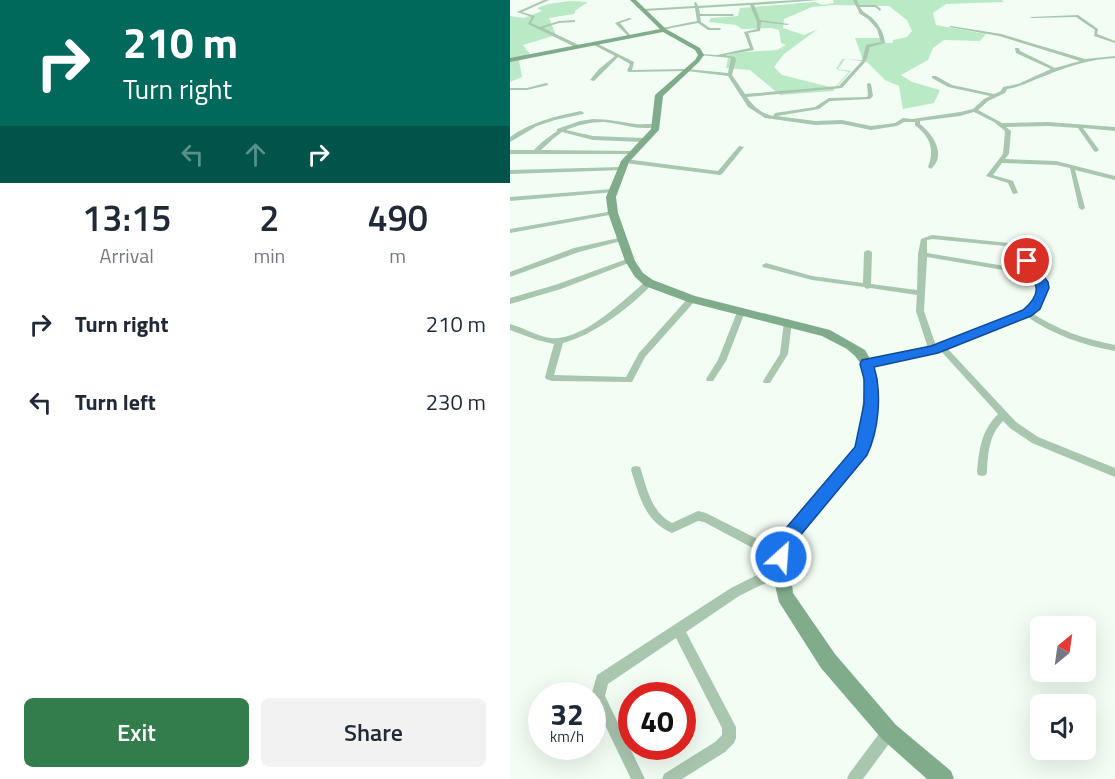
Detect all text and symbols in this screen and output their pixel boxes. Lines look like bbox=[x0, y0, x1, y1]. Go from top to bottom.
text: 210 m bbox=[123, 10, 238, 74]
icon: right bbox=[24, 24, 102, 102]
text: Turn right bbox=[123, 68, 232, 109]
icon: left bbox=[176, 138, 209, 171]
icon: ahead bbox=[239, 138, 272, 171]
icon: right bbox=[302, 138, 335, 171]
text: 13:15 bbox=[82, 190, 171, 245]
text: 2 bbox=[259, 190, 279, 245]
text: 490 bbox=[367, 190, 428, 245]
pin bbox=[1001, 235, 1052, 286]
text: Arrival bbox=[100, 240, 154, 271]
text: min bbox=[253, 240, 285, 271]
text: m bbox=[389, 240, 406, 271]
icon: arrive bbox=[1010, 244, 1043, 277]
text: Turn right bbox=[75, 307, 169, 341]
text: 210 m bbox=[426, 307, 486, 341]
icon: right bbox=[24, 308, 57, 341]
text: Turn left bbox=[75, 385, 156, 419]
text: 230 m bbox=[426, 385, 486, 419]
icon: left bbox=[24, 386, 57, 419]
position arrow bbox=[749, 525, 813, 589]
north arrow bbox=[1030, 616, 1096, 682]
map controls bbox=[1030, 616, 1096, 760]
speed limit sign: 40 bbox=[618, 682, 696, 760]
text: 32 bbox=[550, 691, 584, 737]
button: sound bbox=[1030, 694, 1096, 760]
button: Exit bbox=[24, 698, 249, 767]
button: Share bbox=[261, 698, 486, 767]
text: km/h bbox=[550, 725, 584, 748]

